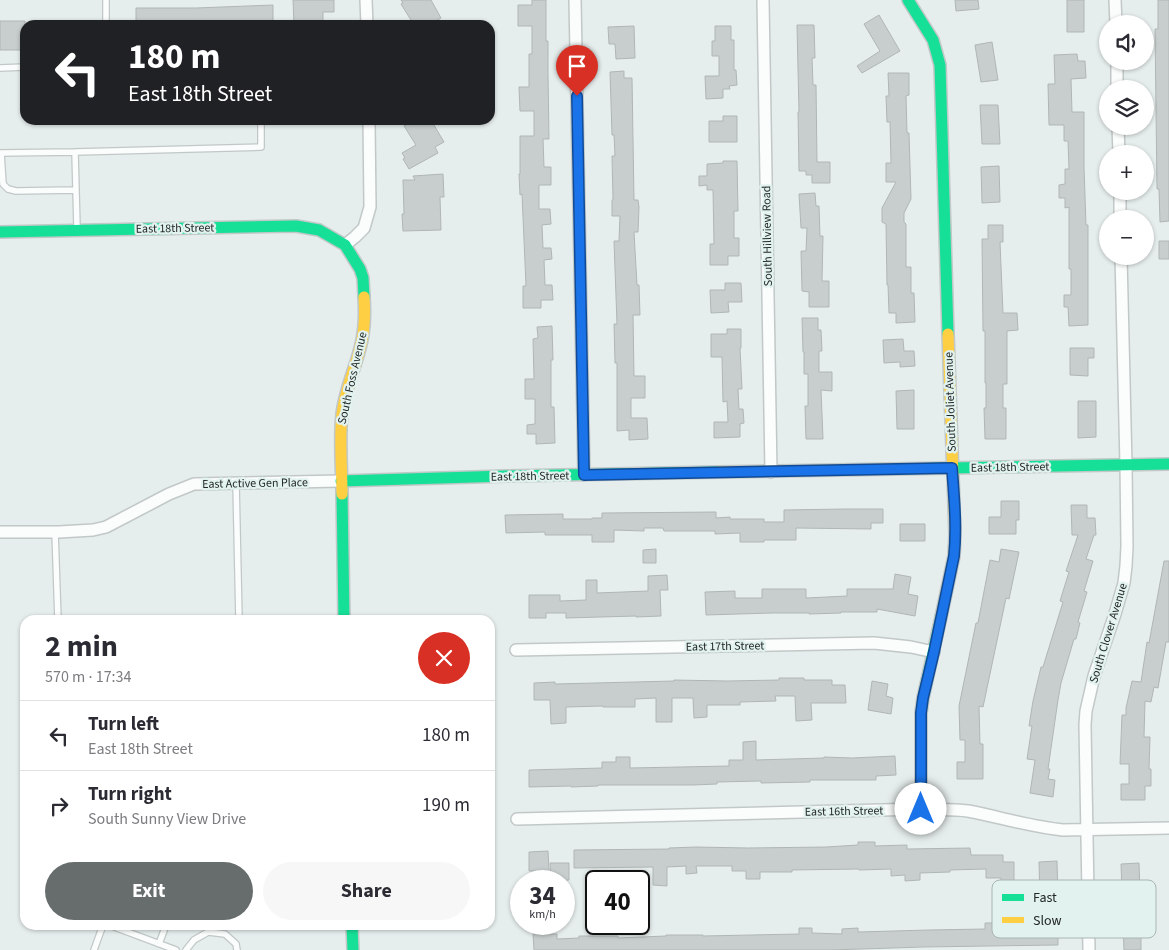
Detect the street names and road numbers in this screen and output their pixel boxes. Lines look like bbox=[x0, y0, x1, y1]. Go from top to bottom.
street label: South Hillview Road bbox=[758, 186, 777, 286]
street label: East 18th Street bbox=[136, 219, 214, 238]
street label: South Foss Avenue bbox=[334, 330, 371, 426]
street label: South Joliet Avenue bbox=[940, 352, 961, 452]
street label: East 18th Street bbox=[971, 458, 1049, 477]
street label: East 18th Street bbox=[491, 467, 569, 486]
street label: East Active Gen Place bbox=[202, 474, 308, 493]
street label: South Clover Avenue bbox=[1085, 581, 1132, 685]
street label: East 17th Street bbox=[686, 637, 764, 656]
street label: East 16th Street bbox=[805, 802, 883, 821]

